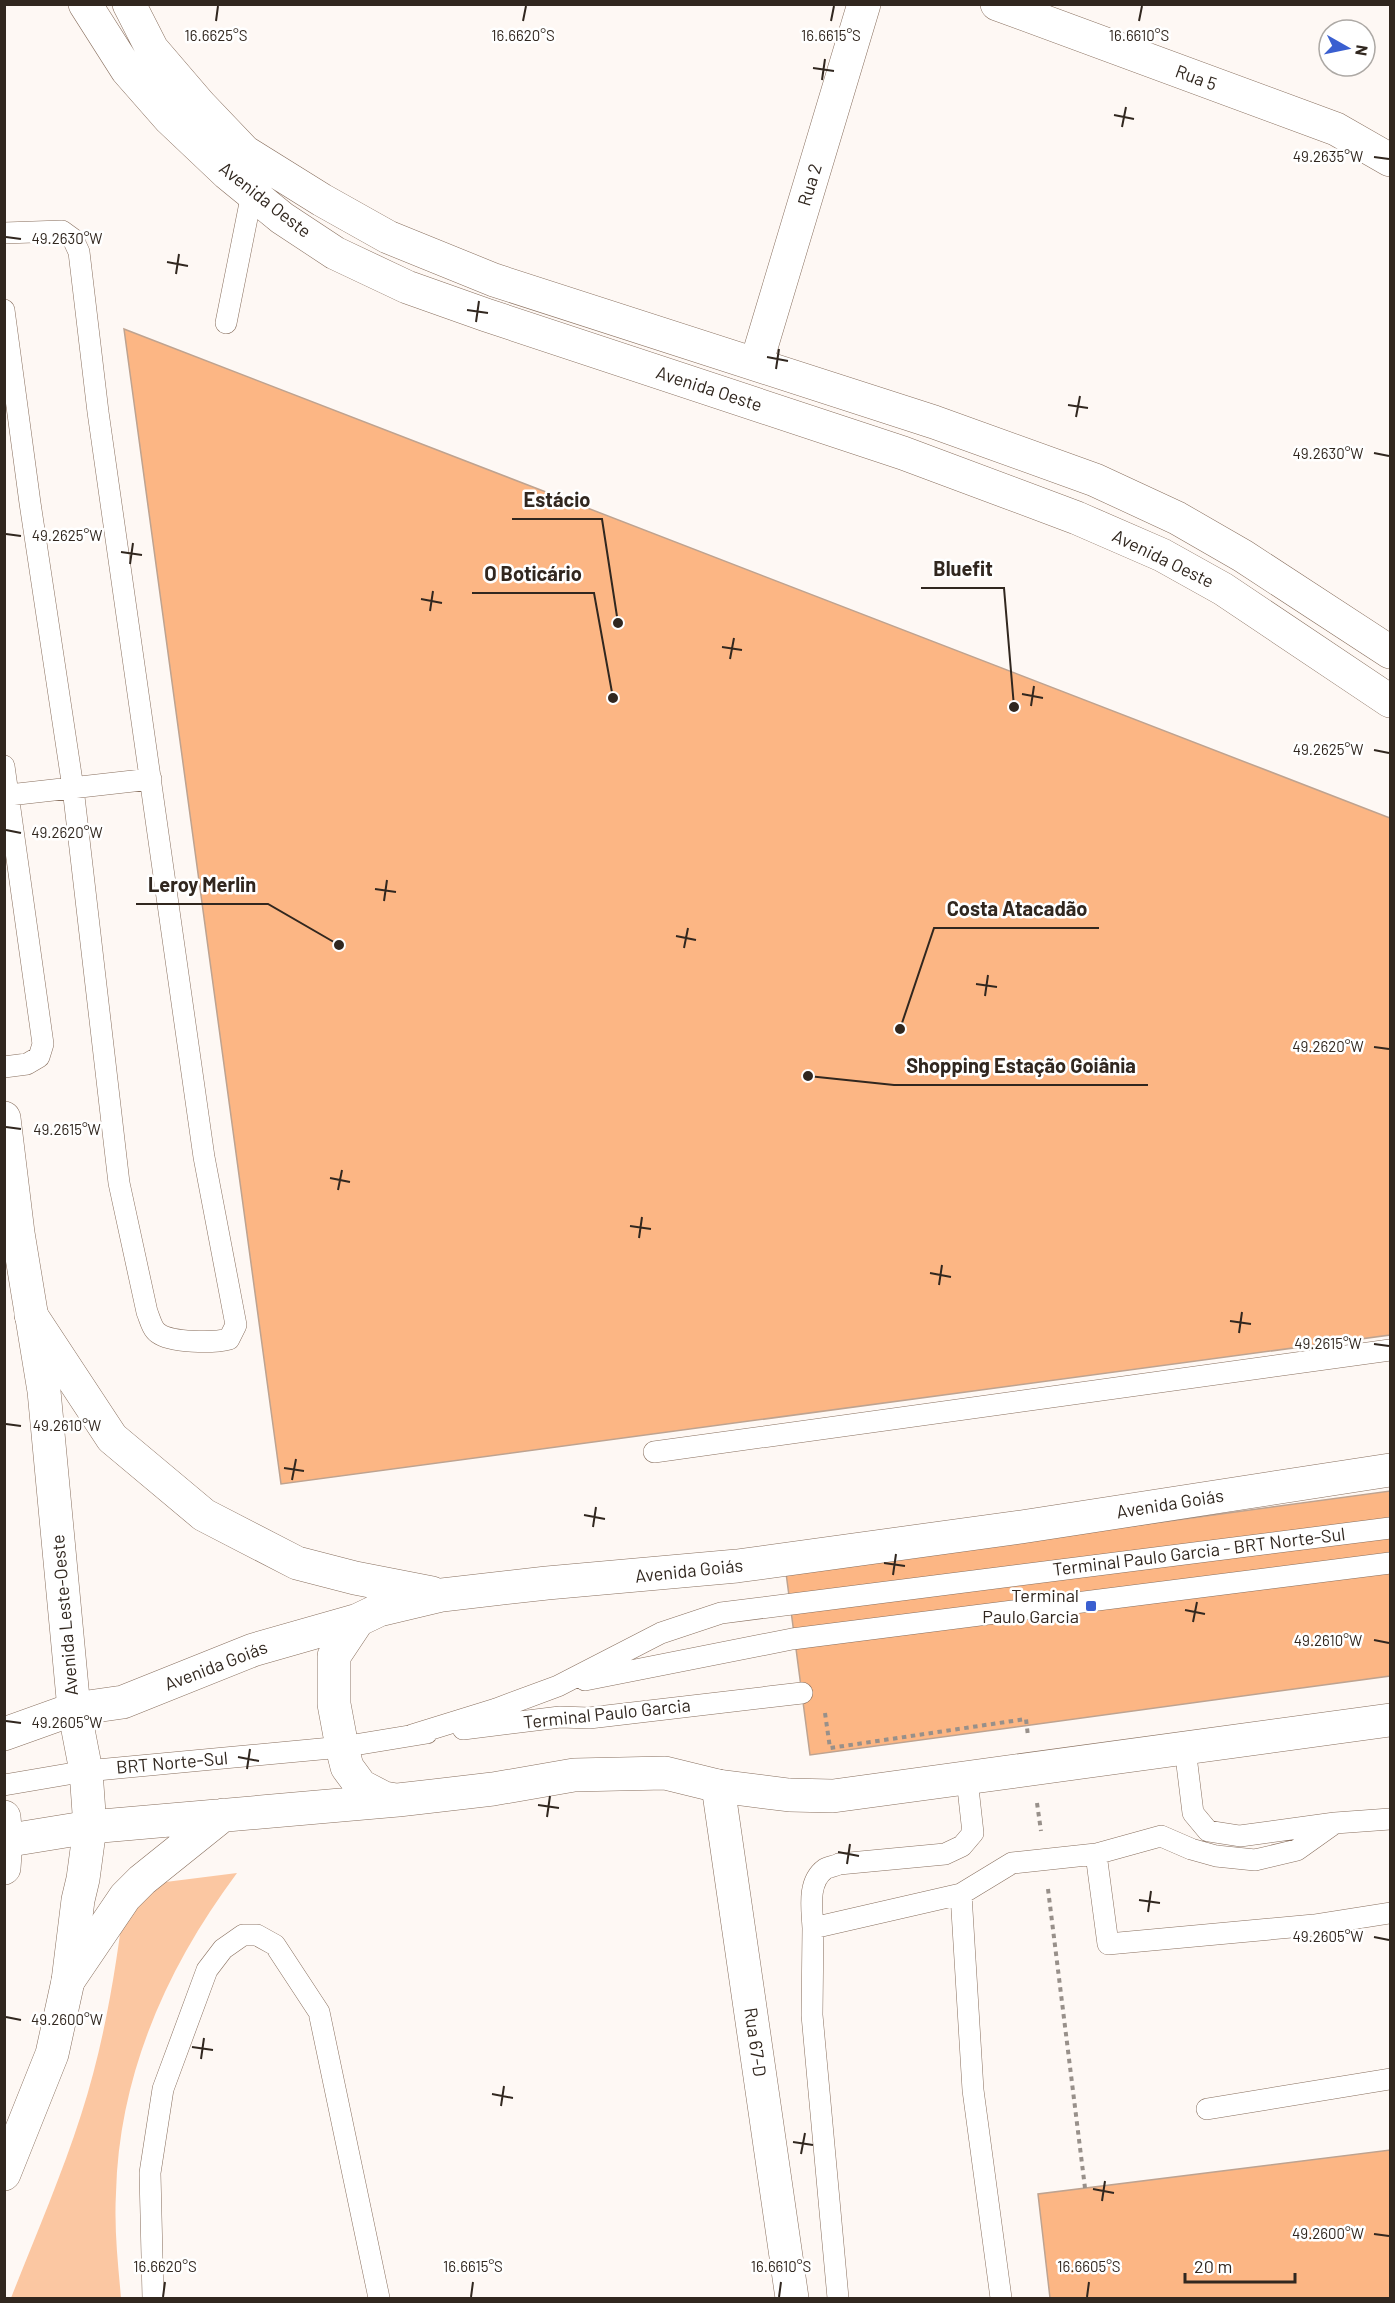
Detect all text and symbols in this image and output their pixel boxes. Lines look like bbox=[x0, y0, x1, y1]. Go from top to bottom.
north arrow bbox=[1317, 18, 1377, 78]
text: 16.6625°S bbox=[185, 26, 247, 44]
text: 16.6620°S bbox=[491, 26, 555, 44]
text: 16.6615°S bbox=[801, 26, 861, 44]
text: 16.6610°S bbox=[1109, 26, 1169, 44]
text: N bbox=[1352, 44, 1373, 57]
street label: Rua 5 bbox=[1173, 59, 1220, 95]
text: 49.2635°W bbox=[1293, 147, 1363, 165]
street label: Avenida Oeste bbox=[215, 157, 316, 242]
street label: Rua 2 bbox=[792, 161, 826, 209]
text: 49.2630°W bbox=[31, 229, 103, 247]
street label: Avenida Oeste bbox=[653, 361, 765, 416]
text: 49.2630°W bbox=[1292, 444, 1364, 462]
callout: Estácio bbox=[512, 481, 602, 519]
text: Estácio bbox=[524, 487, 590, 511]
street label: Avenida Oeste bbox=[1109, 524, 1218, 592]
text: 49.2625°W bbox=[32, 526, 102, 544]
callout: Bluefit bbox=[921, 550, 1004, 588]
callout: O Boticário bbox=[472, 555, 594, 593]
text: Bluefit bbox=[933, 556, 993, 580]
text: O Boticário bbox=[484, 561, 582, 585]
text: 49.2625°W bbox=[1293, 740, 1363, 758]
text: 49.2620°W bbox=[31, 823, 103, 841]
callout: Leroy Merlin bbox=[136, 866, 268, 904]
text: Leroy Merlin bbox=[148, 872, 256, 896]
callout: Costa Atacadão bbox=[934, 890, 1099, 928]
text: Costa Atacadão bbox=[947, 896, 1087, 920]
text: 49.2620°W bbox=[1292, 1037, 1364, 1055]
callout: Shopping Estação Goiânia bbox=[894, 1047, 1148, 1085]
text: Shopping Estação Goiânia bbox=[906, 1053, 1136, 1077]
text: 49.2615°W bbox=[33, 1120, 101, 1138]
text: 49.2615°W bbox=[1294, 1334, 1362, 1352]
text: 49.2610°W bbox=[33, 1416, 101, 1434]
street label: Avenida Goiás bbox=[1115, 1484, 1225, 1522]
street label: Terminal Paulo Garcia - BRT Norte-Sul bbox=[1051, 1522, 1346, 1580]
street label: Avenida Leste-Oeste bbox=[46, 1534, 82, 1697]
street label: Avenida Goiás bbox=[634, 1553, 744, 1587]
place label: Terminal Paulo Garcia bbox=[982, 1584, 1079, 1627]
marker: Terminal Paulo Garcia bbox=[1084, 1599, 1098, 1613]
text: 49.2610°W bbox=[1294, 1631, 1362, 1649]
street label: Avenida Goiás bbox=[161, 1635, 270, 1695]
street label: Terminal Paulo Garcia bbox=[522, 1693, 692, 1733]
text: 49.2605°W bbox=[31, 1713, 103, 1731]
street label: BRT Norte-Sul bbox=[115, 1746, 229, 1778]
text: 49.2605°W bbox=[1292, 1927, 1364, 1945]
street label: Rua 67-D bbox=[740, 2006, 772, 2078]
text: 49.2600°W bbox=[31, 2010, 103, 2028]
text: 49.2600°W bbox=[1292, 2224, 1364, 2242]
scale bar bbox=[1185, 2246, 1294, 2284]
text: 20 m bbox=[1194, 2255, 1232, 2277]
text: 16.6620°S bbox=[133, 2257, 197, 2275]
text: 16.6615°S bbox=[443, 2257, 503, 2275]
text: 16.6610°S bbox=[751, 2257, 811, 2275]
text: 16.6605°S bbox=[1057, 2257, 1121, 2275]

